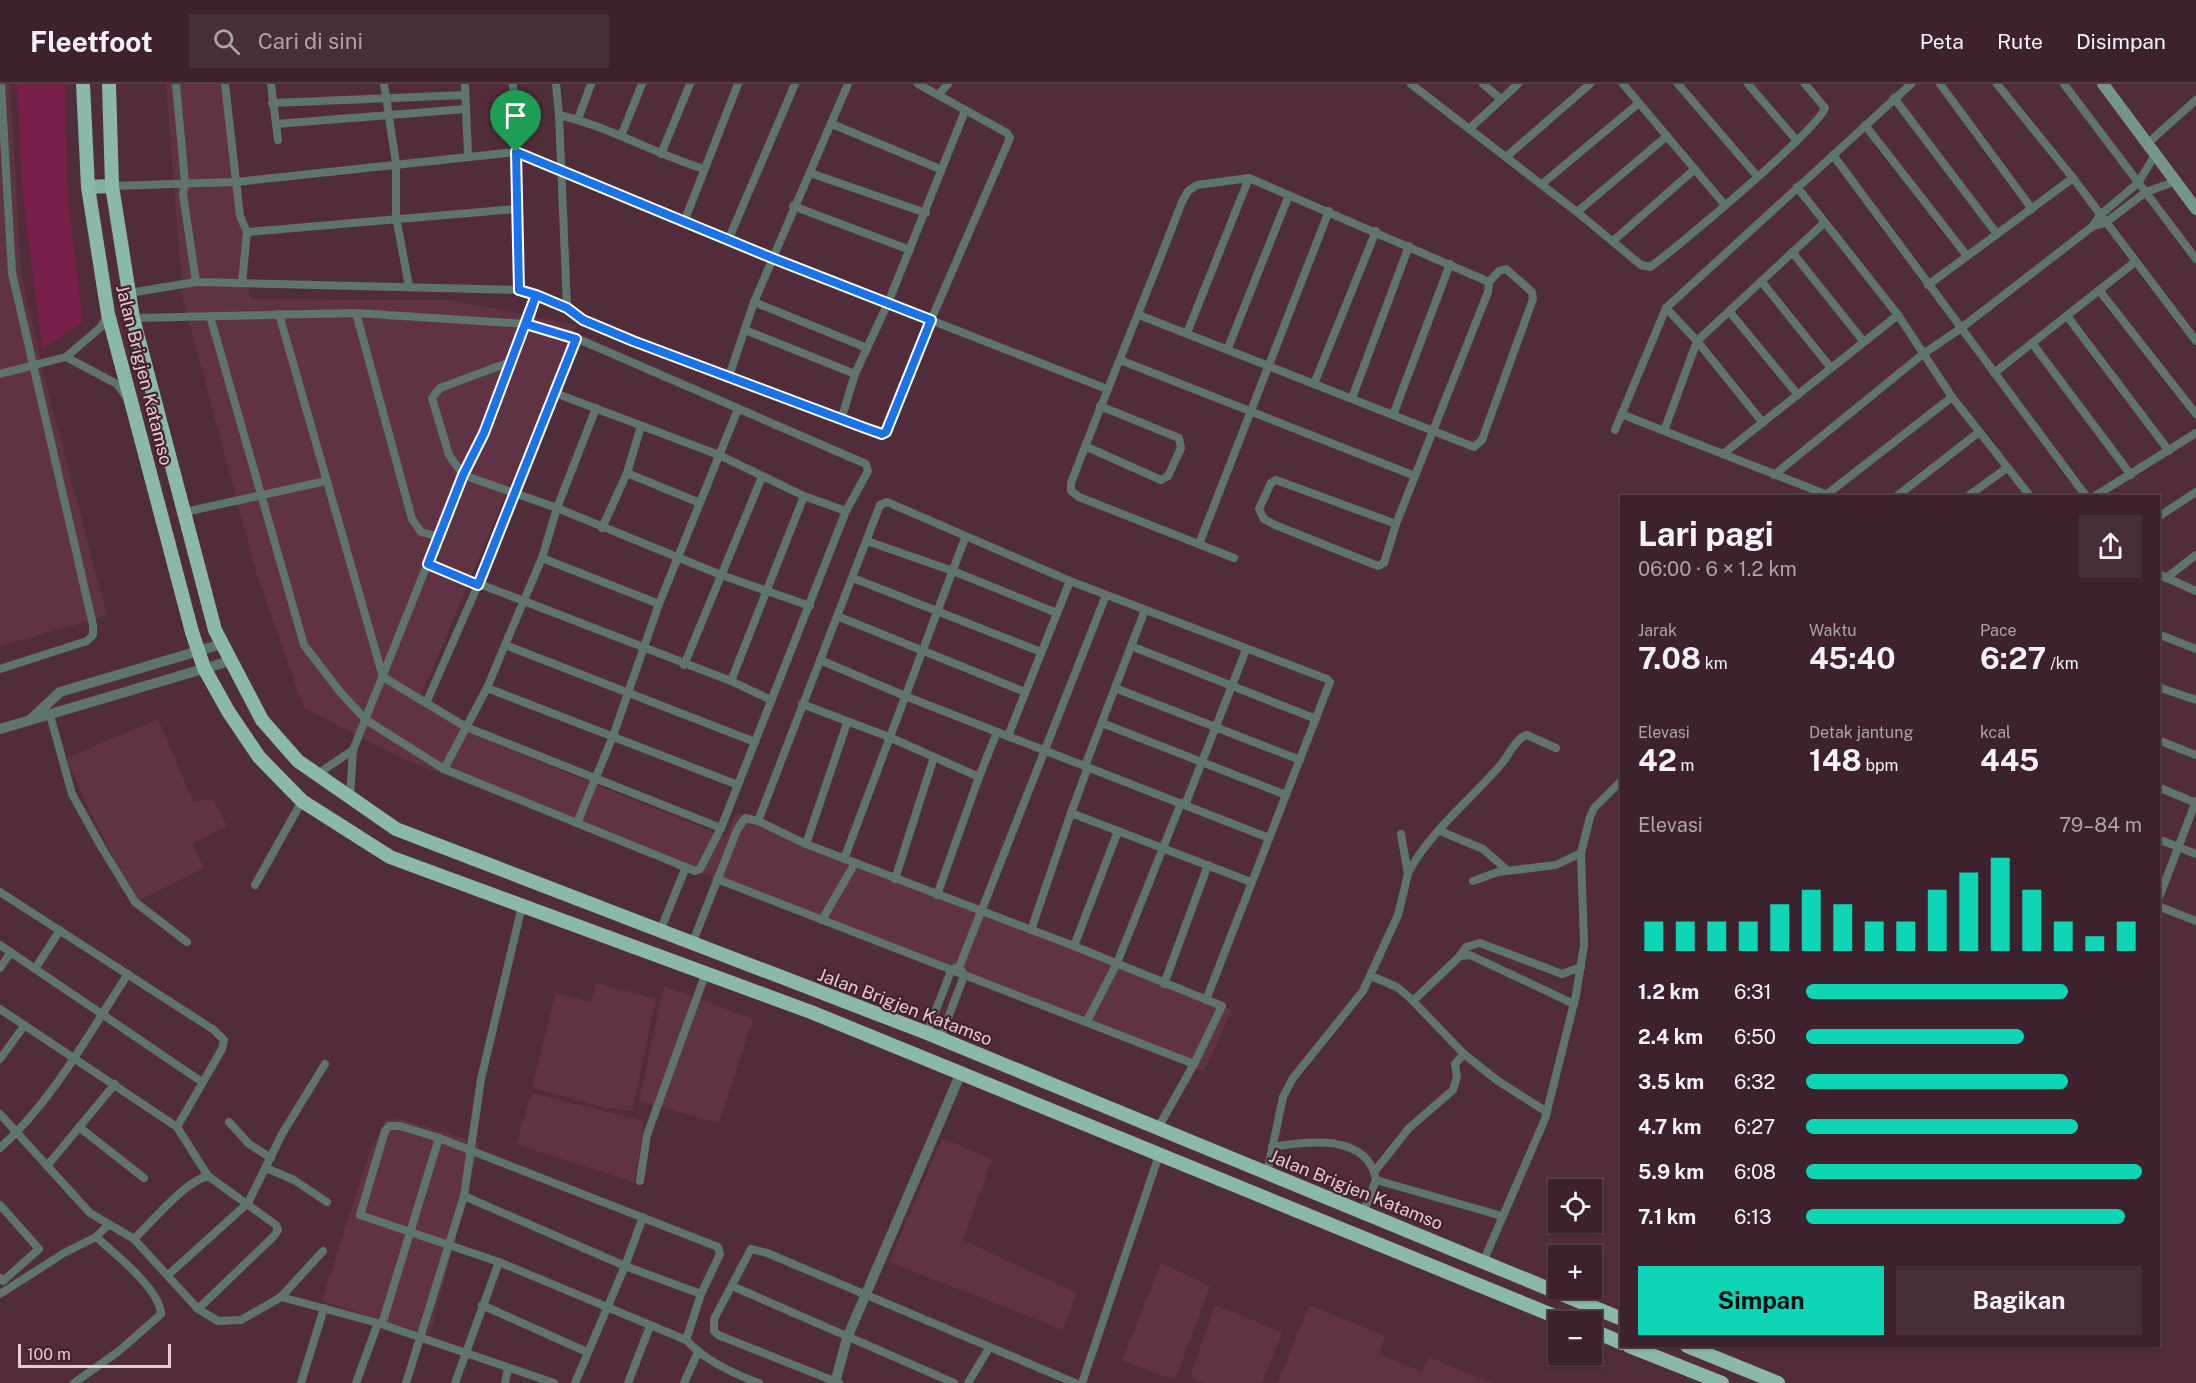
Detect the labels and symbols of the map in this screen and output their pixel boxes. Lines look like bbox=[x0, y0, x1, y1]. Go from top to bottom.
pin bbox=[490, 90, 541, 152]
street label: Jalan Brigjen Katamso bbox=[112, 282, 177, 467]
street label: Jalan Brigjen Katamso bbox=[815, 964, 995, 1050]
street label: Jalan Brigjen Katamso bbox=[1266, 1145, 1446, 1234]
scale bar bbox=[18, 1341, 171, 1368]

